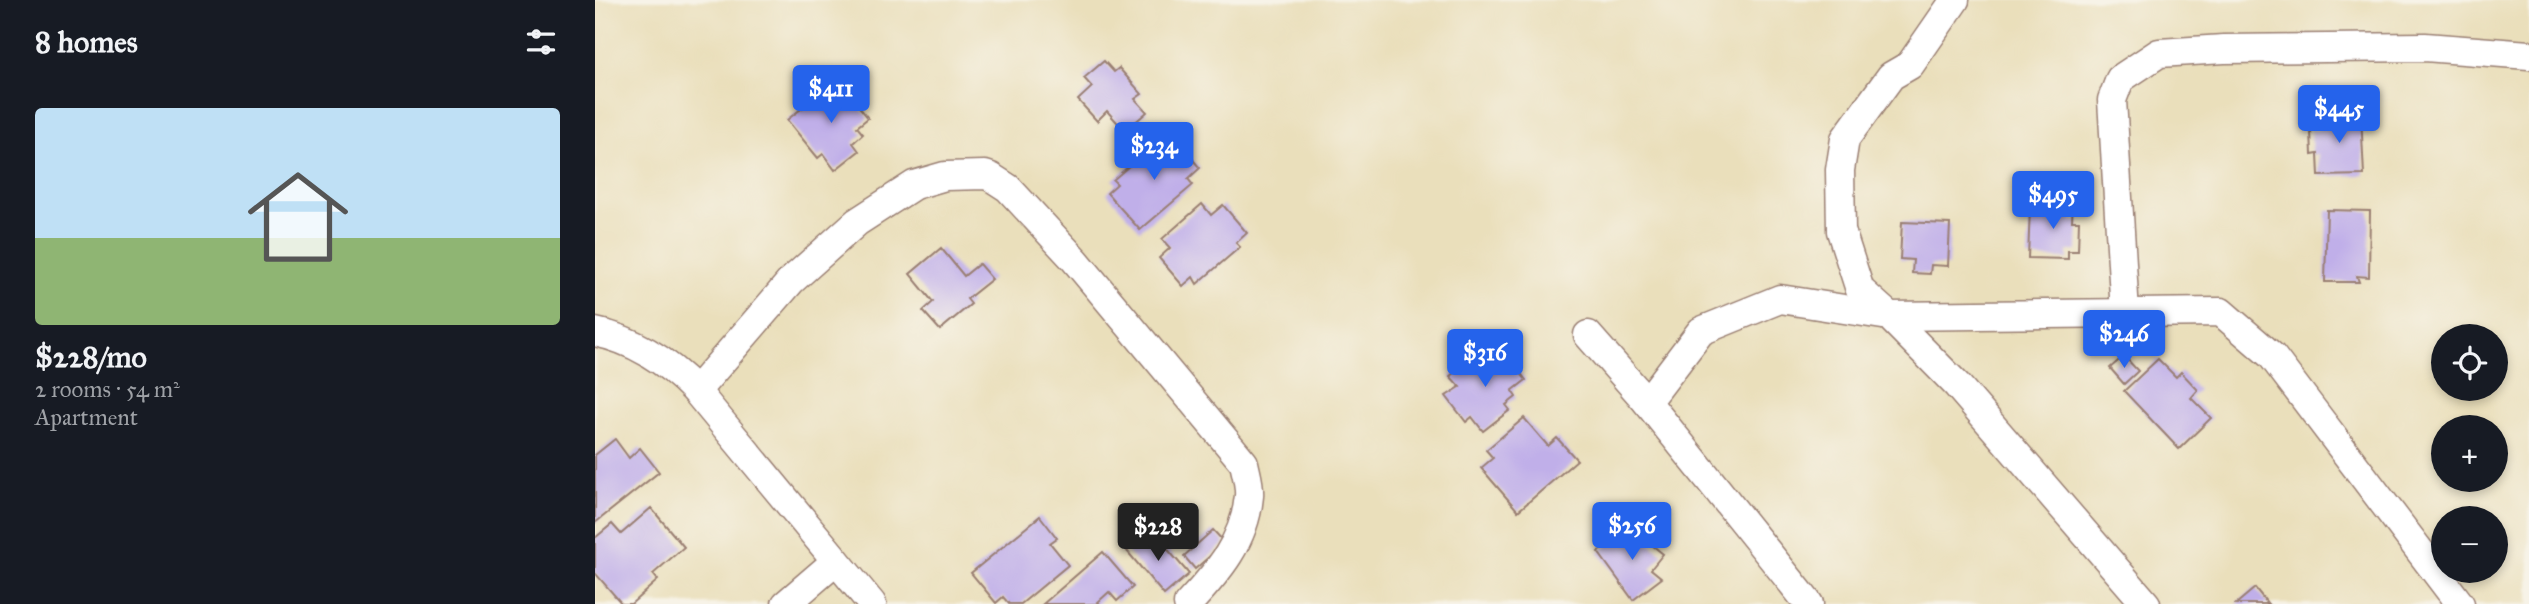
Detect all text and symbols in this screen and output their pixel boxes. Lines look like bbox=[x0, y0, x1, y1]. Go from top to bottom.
icon: filters bbox=[522, 23, 560, 61]
text: 8 homes bbox=[35, 24, 138, 60]
pin: $411 bbox=[790, 66, 872, 125]
text: $411 bbox=[809, 74, 853, 102]
pin: $445 bbox=[2298, 86, 2380, 145]
text: $445 bbox=[2314, 94, 2364, 122]
pin: $234 bbox=[1113, 122, 1195, 182]
text: $234 bbox=[1130, 131, 1178, 159]
icon: home bbox=[235, 154, 361, 280]
pin: $495 bbox=[2012, 172, 2094, 231]
text: $495 bbox=[2028, 180, 2078, 208]
pin: $246 bbox=[2083, 310, 2165, 370]
text: $246 bbox=[2099, 319, 2149, 347]
map controls bbox=[2431, 324, 2508, 583]
button: locate bbox=[2431, 324, 2508, 401]
pin: $316 bbox=[1444, 330, 1526, 389]
text: $316 bbox=[1463, 338, 1507, 366]
text: $228/mo bbox=[35, 339, 147, 375]
text: 2 rooms · 54 m² bbox=[35, 375, 180, 403]
text: Apartment bbox=[35, 403, 138, 431]
button: + bbox=[2431, 415, 2508, 492]
pin: $256 bbox=[1591, 503, 1673, 562]
pin: $228 bbox=[1117, 504, 1199, 563]
button: − bbox=[2431, 506, 2508, 583]
text: $256 bbox=[1608, 511, 1656, 539]
text: $228 bbox=[1134, 512, 1182, 540]

